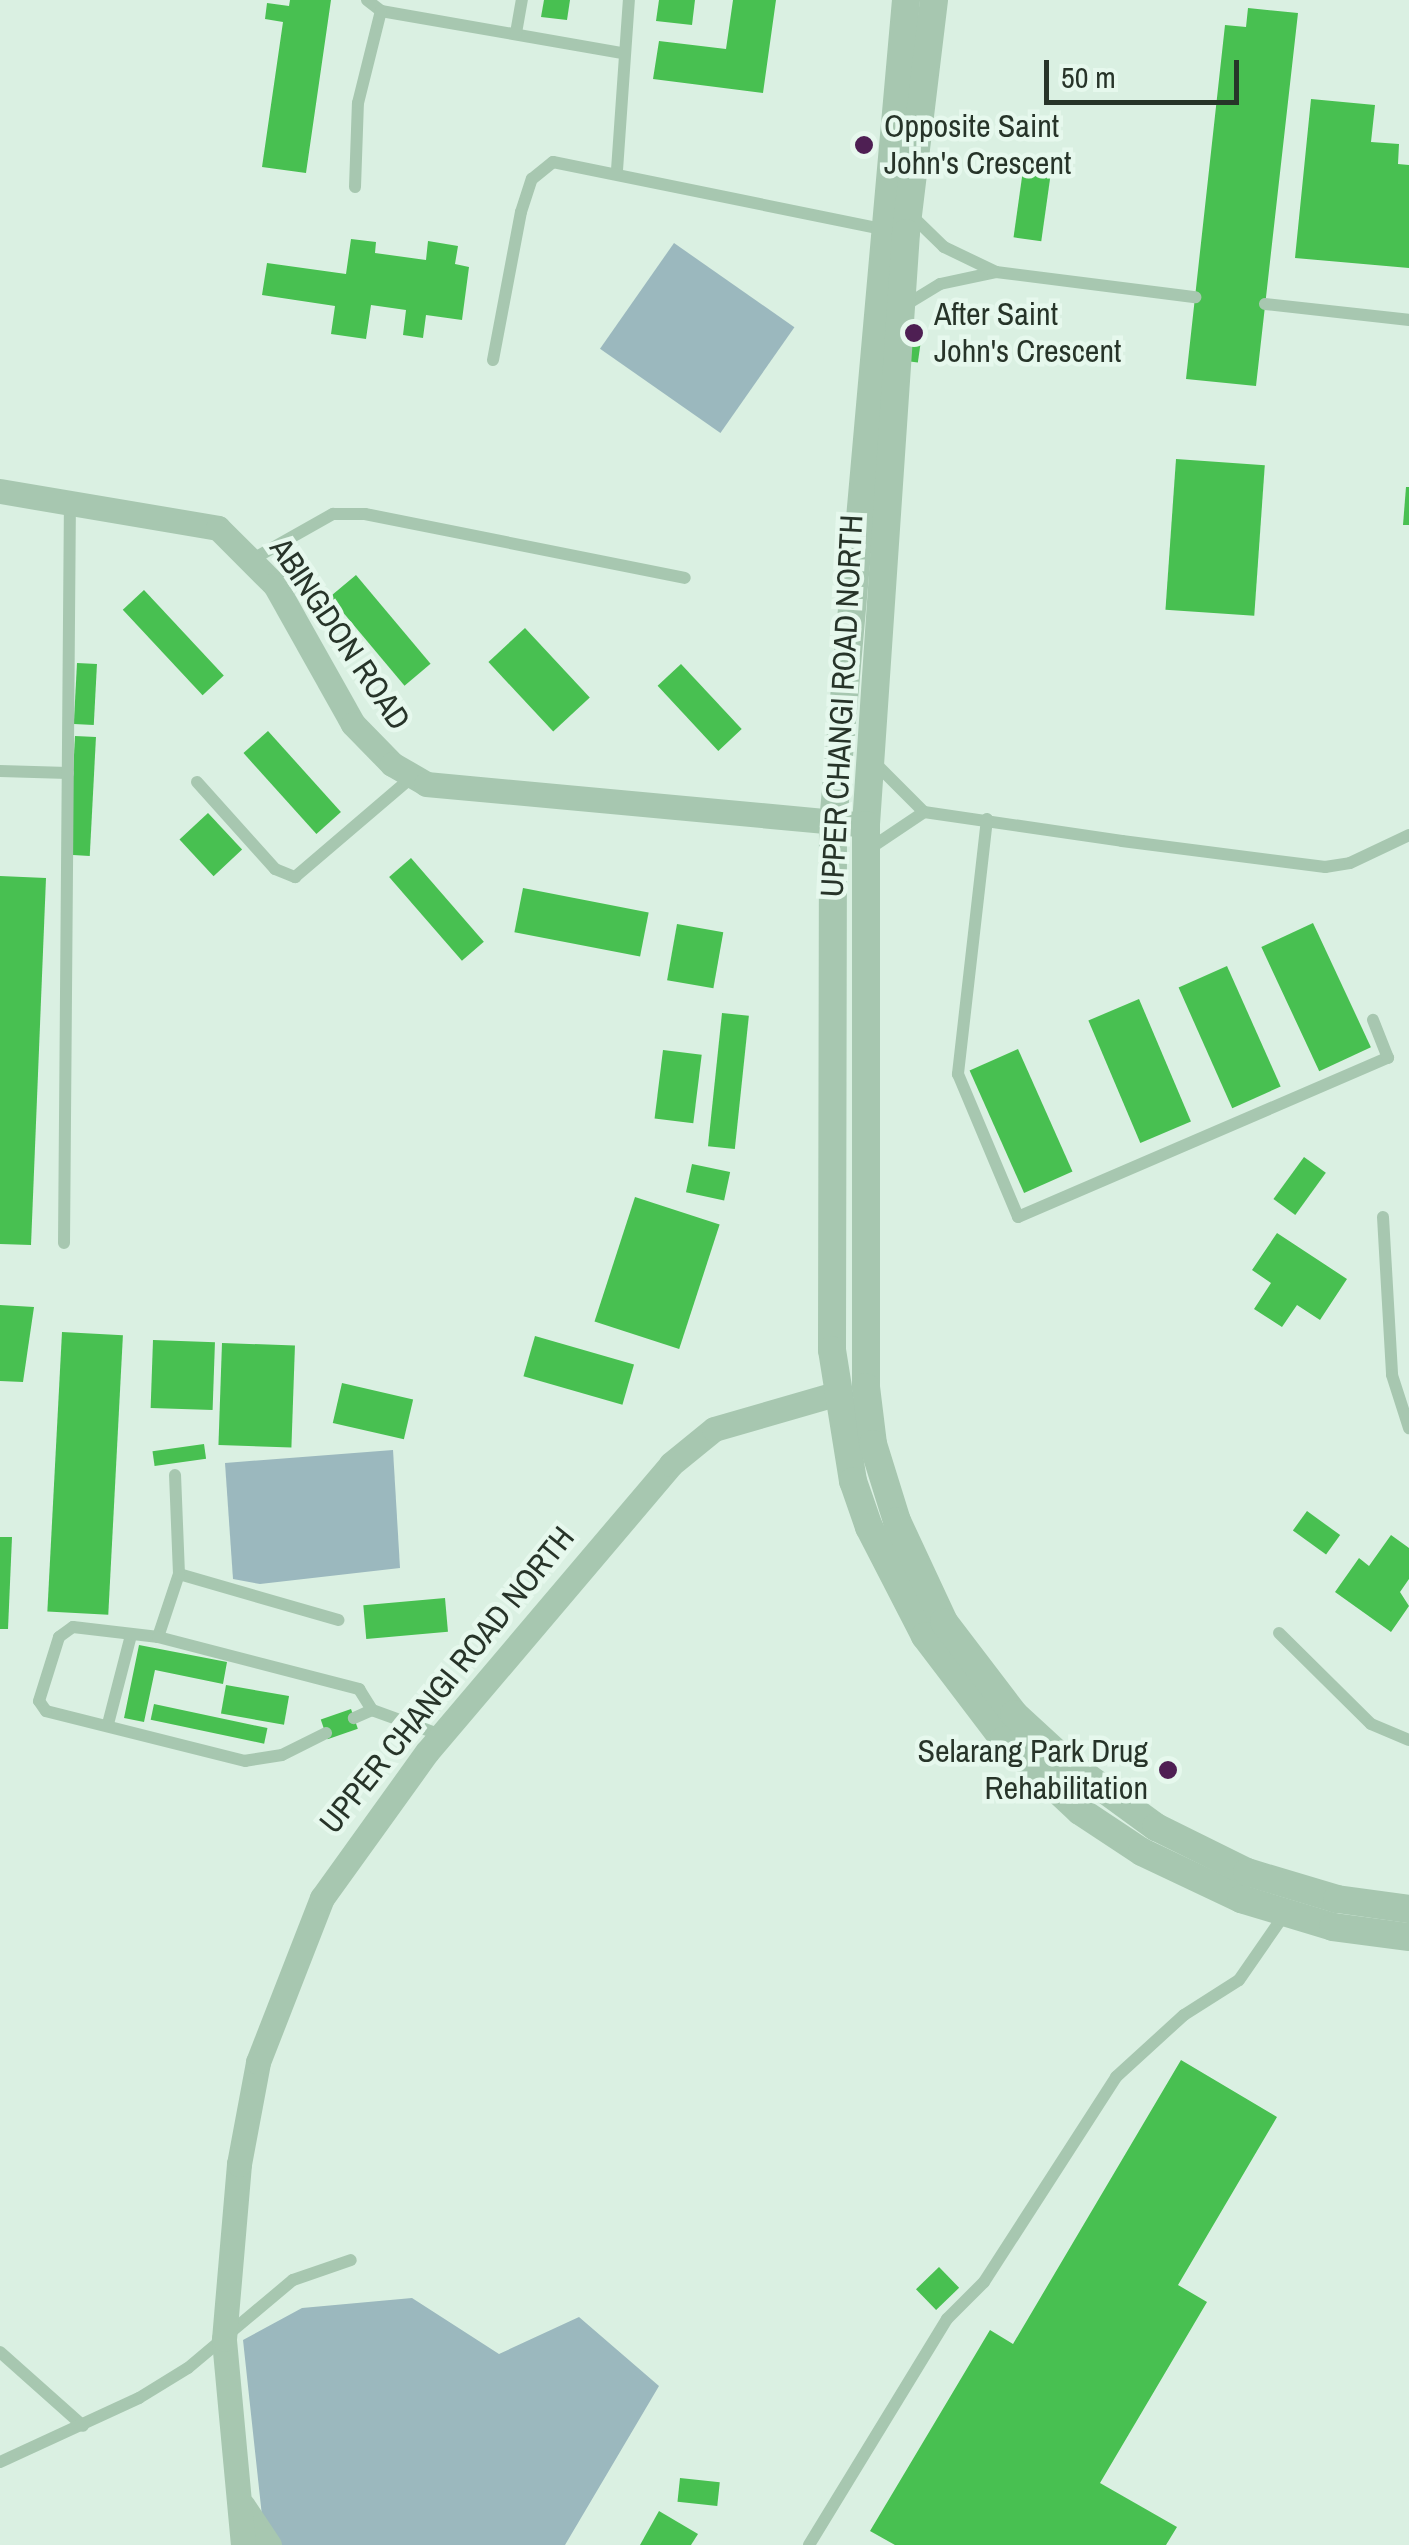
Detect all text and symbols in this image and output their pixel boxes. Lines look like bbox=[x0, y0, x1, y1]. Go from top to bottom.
scale bar bbox=[1049, 40, 1244, 102]
text: 50 m bbox=[1061, 57, 1116, 97]
place label: Opposite Saint John's Crescent bbox=[884, 108, 1071, 183]
marker: Opposite Saint John's Crescent bbox=[853, 134, 875, 156]
place label: After Saint John's Crescent bbox=[934, 296, 1121, 371]
marker: After Saint John's Crescent bbox=[903, 322, 925, 344]
street label: UPPER CHANGI ROAD NORTH bbox=[813, 514, 871, 898]
street label: ABINGDON ROAD bbox=[262, 531, 418, 737]
street label: UPPER CHANGI ROAD NORTH bbox=[312, 1519, 582, 1841]
place label: Selarang Park Drug Rehabilitation bbox=[918, 1733, 1148, 1808]
marker: Selarang Park Drug Rehabilitation bbox=[1157, 1759, 1179, 1781]

